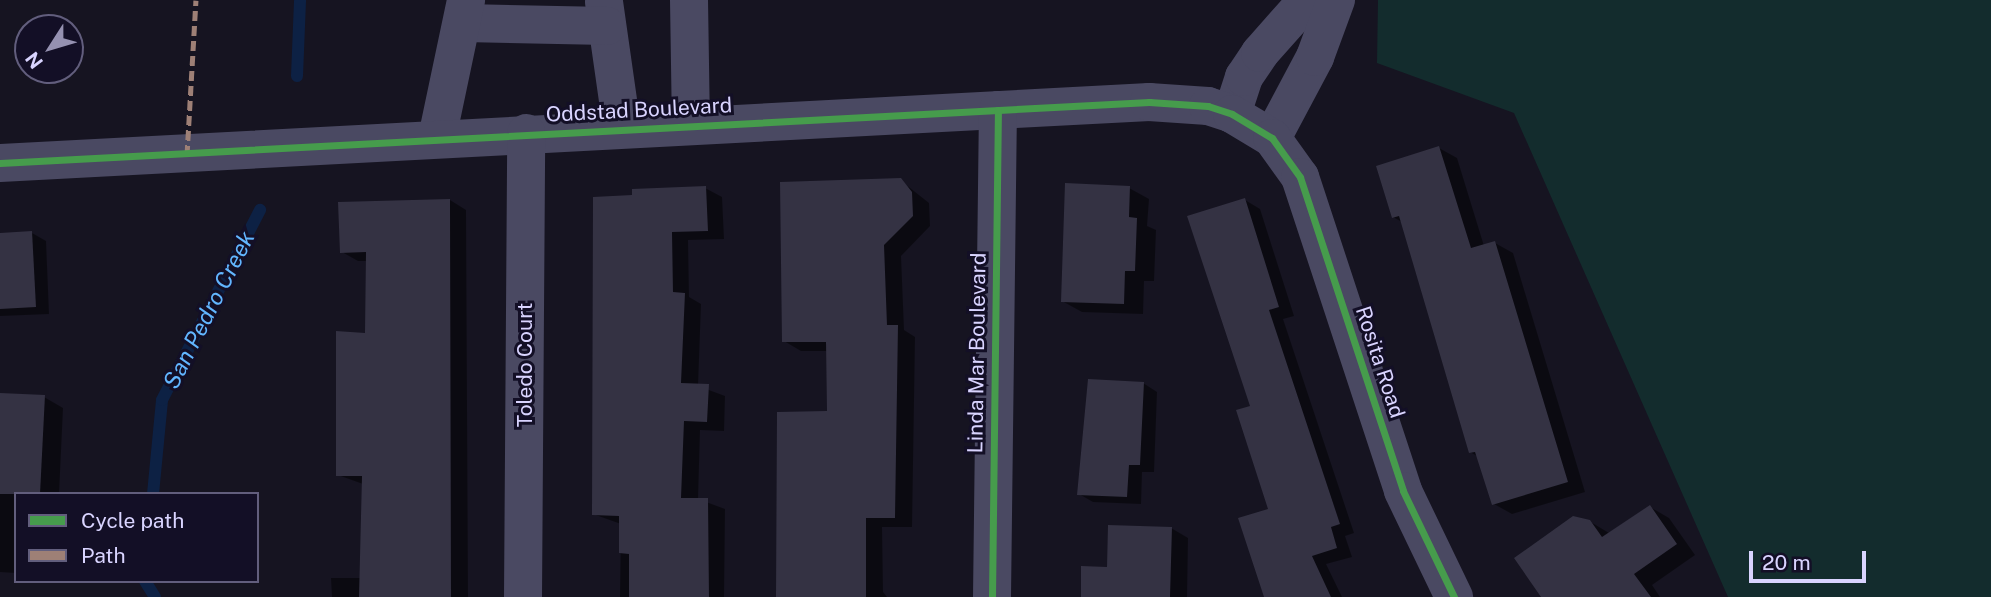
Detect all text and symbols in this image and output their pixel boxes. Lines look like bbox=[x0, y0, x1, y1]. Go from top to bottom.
north arrow bbox=[14, 14, 84, 84]
text: N bbox=[21, 48, 47, 73]
street label: Oddstad Boulevard bbox=[545, 93, 733, 127]
water label: San Pedro Creek bbox=[157, 227, 261, 393]
street label: Linda Mar Boulevard bbox=[963, 252, 991, 454]
street label: Toledo Court bbox=[512, 303, 538, 427]
street label: Rosita Road bbox=[1350, 303, 1410, 421]
legend bbox=[14, 492, 259, 583]
text: Cycle path bbox=[81, 508, 184, 533]
scale bar bbox=[1753, 538, 1870, 582]
text: Path bbox=[81, 543, 126, 568]
text: 20 m bbox=[1762, 550, 1811, 575]

